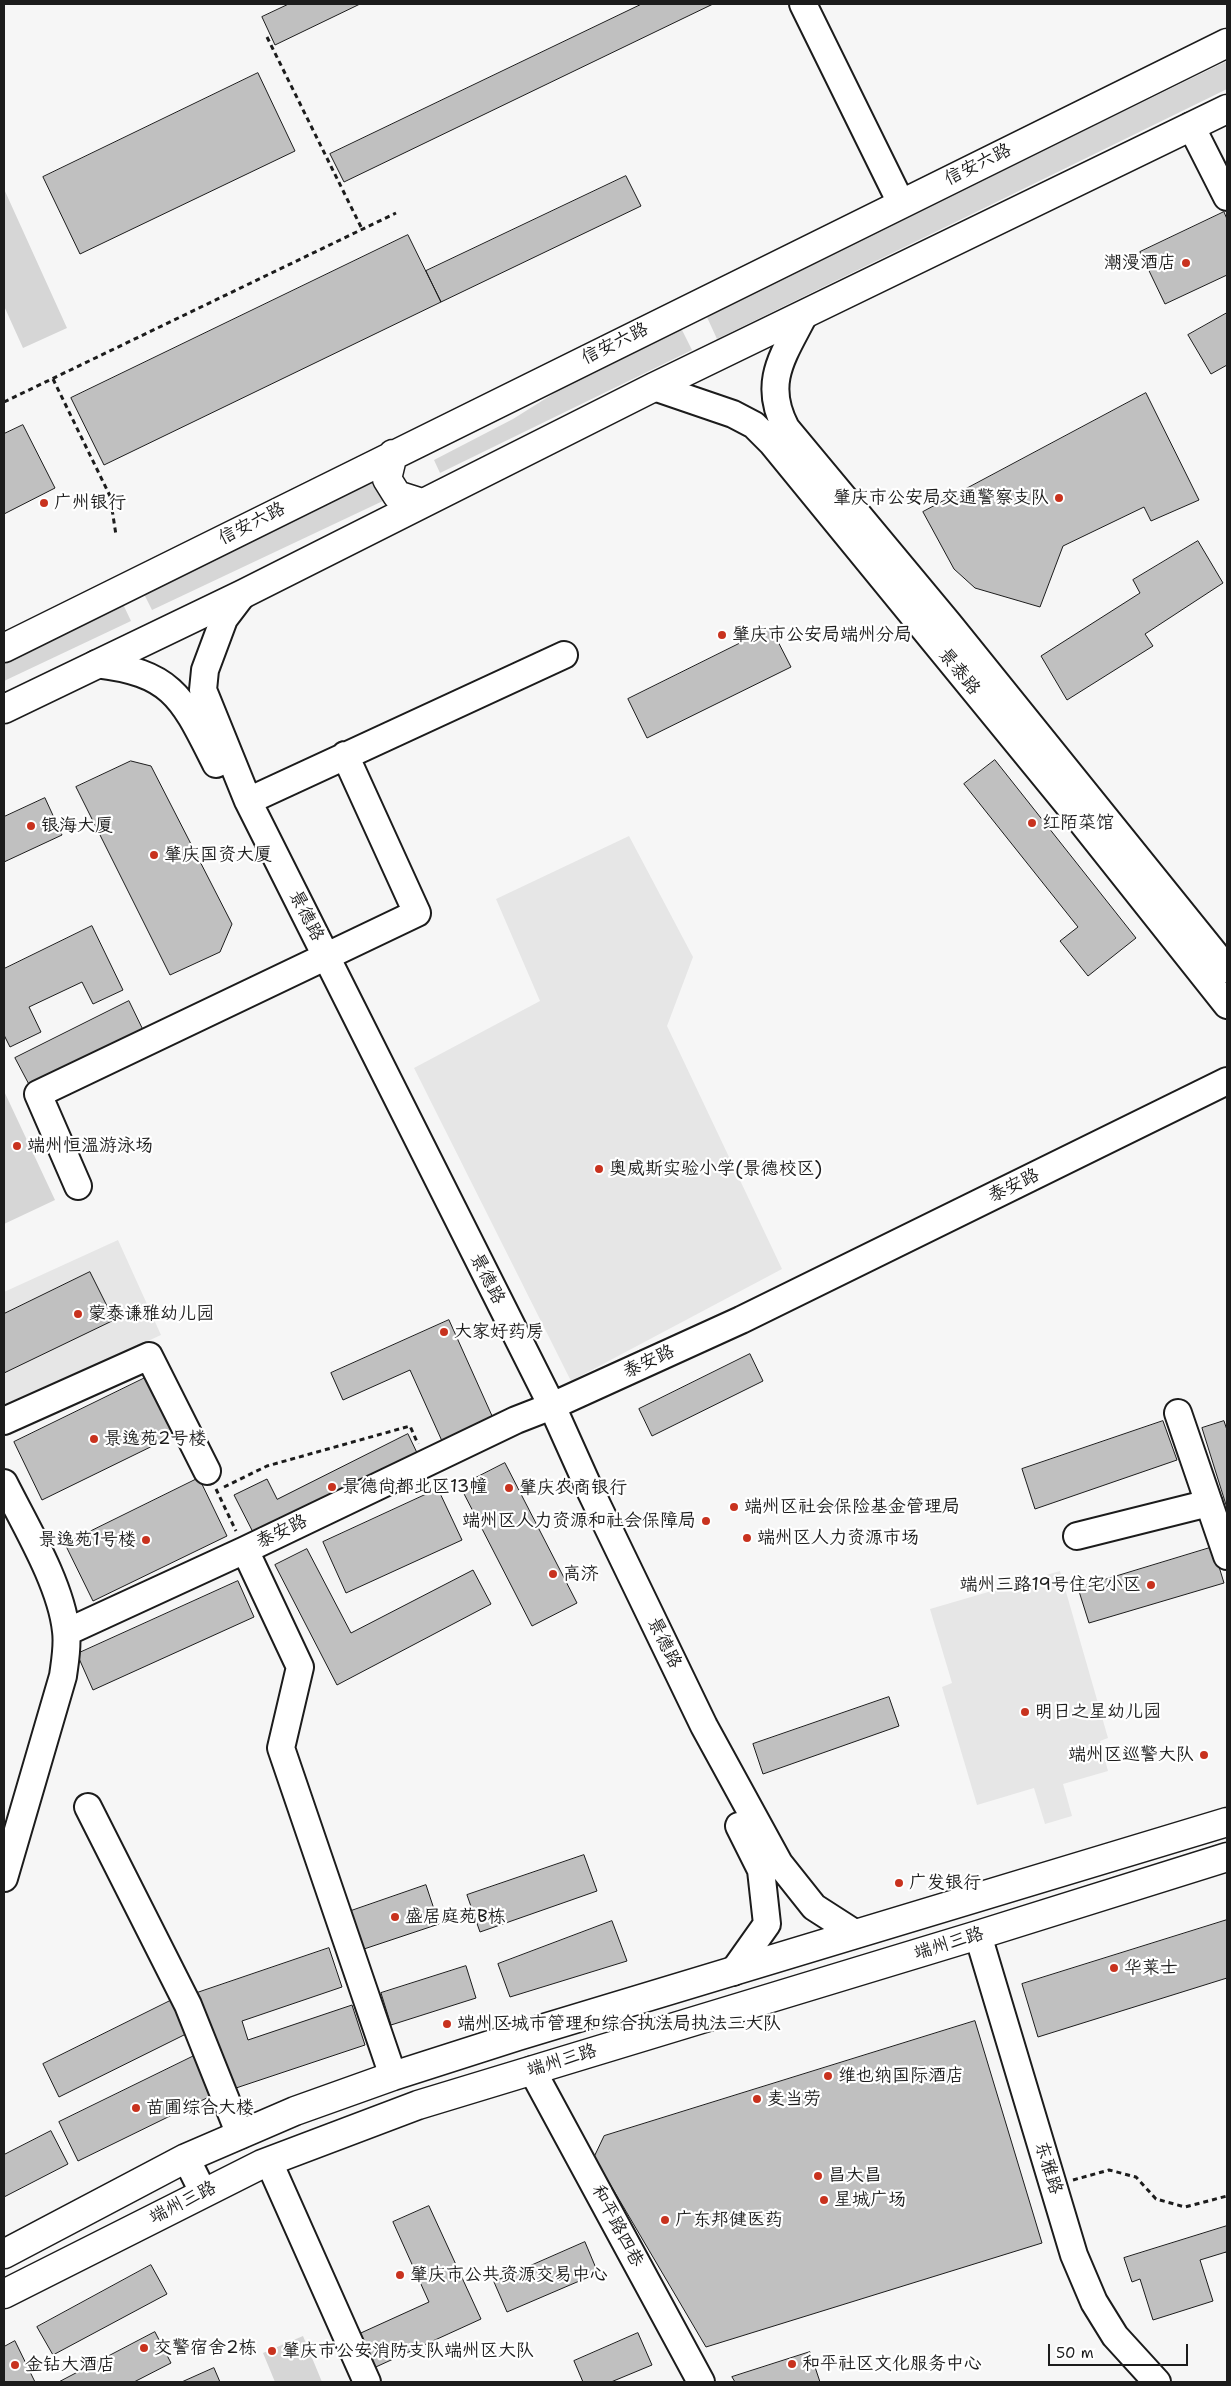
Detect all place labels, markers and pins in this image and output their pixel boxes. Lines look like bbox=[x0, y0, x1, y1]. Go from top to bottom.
place label: 潮漫酒店 bbox=[1104, 252, 1176, 274]
marker: 潮漫酒店 bbox=[1180, 257, 1192, 269]
place label: 肇庆市公安局交通警察支队 bbox=[833, 487, 1049, 509]
place label: 广州银行 bbox=[54, 492, 126, 514]
marker: 肇庆市公安局交通警察支队 bbox=[1053, 492, 1065, 504]
marker: 广州银行 bbox=[38, 497, 50, 509]
place label: 肇庆市公安局端州分局 bbox=[732, 624, 912, 646]
marker: 肇庆市公安局端州分局 bbox=[716, 629, 728, 641]
place label: 红陌菜馆 bbox=[1042, 812, 1114, 834]
place label: 银海大厦 bbox=[41, 815, 113, 837]
marker: 红陌菜馆 bbox=[1026, 817, 1038, 829]
marker: 银海大厦 bbox=[25, 820, 37, 832]
place label: 肇庆国资大厦 bbox=[164, 844, 272, 866]
marker: 肇庆国资大厦 bbox=[148, 849, 160, 861]
place label: 端州恒温游泳场 bbox=[27, 1135, 153, 1157]
marker: 端州恒温游泳场 bbox=[11, 1140, 23, 1152]
place label: 奥威斯实验小学(景德校区) bbox=[609, 1158, 822, 1180]
marker: 奥威斯实验小学(景德校区) bbox=[593, 1163, 605, 1175]
place label: 蒙泰谦雅幼儿园 bbox=[88, 1303, 214, 1325]
marker: 蒙泰谦雅幼儿园 bbox=[72, 1308, 84, 1320]
place label: 大家好药房 bbox=[454, 1321, 544, 1343]
marker: 大家好药房 bbox=[438, 1326, 450, 1338]
place label: 景逸苑2号楼 bbox=[104, 1428, 207, 1450]
marker: 景逸苑2号楼 bbox=[88, 1433, 100, 1445]
place label: 景德尚都北区13幢 bbox=[342, 1476, 487, 1498]
place label: 肇庆农商银行 bbox=[519, 1477, 627, 1499]
marker: 景德尚都北区13幢 bbox=[326, 1481, 338, 1493]
marker: 肇庆农商银行 bbox=[503, 1482, 515, 1494]
place label: 端州区社会保险基金管理局 bbox=[744, 1496, 960, 1518]
marker: 端州区社会保险基金管理局 bbox=[728, 1501, 740, 1513]
place label: 端州区人力资源和社会保障局 bbox=[462, 1510, 696, 1532]
marker: 端州区人力资源和社会保障局 bbox=[700, 1515, 712, 1527]
place label: 端州区人力资源市场 bbox=[757, 1527, 919, 1549]
place label: 景逸苑1号楼 bbox=[38, 1529, 136, 1551]
marker: 端州区人力资源市场 bbox=[741, 1532, 753, 1544]
marker: 景逸苑1号楼 bbox=[140, 1534, 152, 1546]
place label: 高济 bbox=[563, 1563, 599, 1585]
marker: 高济 bbox=[547, 1568, 559, 1580]
place label: 端州三路19号住宅小区 bbox=[960, 1574, 1141, 1596]
marker: 端州三路19号住宅小区 bbox=[1145, 1579, 1157, 1591]
place label: 明日之星幼儿园 bbox=[1035, 1701, 1161, 1723]
marker: 明日之星幼儿园 bbox=[1019, 1706, 1031, 1718]
place label: 端州区巡警大队 bbox=[1068, 1744, 1194, 1766]
marker: 端州区巡警大队 bbox=[1198, 1749, 1210, 1761]
place label: 广发银行 bbox=[909, 1872, 981, 1894]
marker: 广发银行 bbox=[893, 1877, 905, 1889]
place label: 盛居庭苑B栋 bbox=[405, 1906, 506, 1928]
marker: 盛居庭苑B栋 bbox=[389, 1911, 401, 1923]
place label: 华莱士 bbox=[1124, 1957, 1178, 1979]
marker: 华莱士 bbox=[1108, 1962, 1120, 1974]
place label: 端州区城市管理和综合执法局执法三大队 bbox=[457, 2013, 781, 2035]
marker: 端州区城市管理和综合执法局执法三大队 bbox=[441, 2018, 453, 2030]
place label: 维也纳国际酒店 bbox=[838, 2065, 964, 2087]
marker: 维也纳国际酒店 bbox=[822, 2070, 834, 2082]
place label: 麦当劳 bbox=[767, 2088, 821, 2110]
marker: 麦当劳 bbox=[751, 2093, 763, 2105]
place label: 苗圃综合大楼 bbox=[146, 2097, 254, 2119]
marker: 苗圃综合大楼 bbox=[130, 2102, 142, 2114]
place label: 昌大昌 bbox=[828, 2165, 882, 2187]
marker: 昌大昌 bbox=[812, 2170, 824, 2182]
place label: 星城广场 bbox=[834, 2189, 906, 2211]
marker: 星城广场 bbox=[818, 2194, 830, 2206]
place label: 广东邦健医药 bbox=[675, 2209, 783, 2231]
marker: 广东邦健医药 bbox=[659, 2214, 671, 2226]
place label: 肇庆市公共资源交易中心 bbox=[410, 2264, 608, 2286]
marker: 肇庆市公共资源交易中心 bbox=[394, 2269, 406, 2281]
place label: 交警宿舍2栋 bbox=[154, 2337, 257, 2359]
place label: 肇庆市公安消防支队端州区大队 bbox=[282, 2340, 534, 2362]
marker: 交警宿舍2栋 bbox=[138, 2342, 150, 2354]
marker: 肇庆市公安消防支队端州区大队 bbox=[266, 2345, 278, 2357]
place label: 和平社区文化服务中心 bbox=[802, 2353, 982, 2375]
place label: 金钻大酒店 bbox=[25, 2354, 115, 2376]
marker: 和平社区文化服务中心 bbox=[786, 2358, 798, 2370]
marker: 金钻大酒店 bbox=[9, 2359, 21, 2371]

